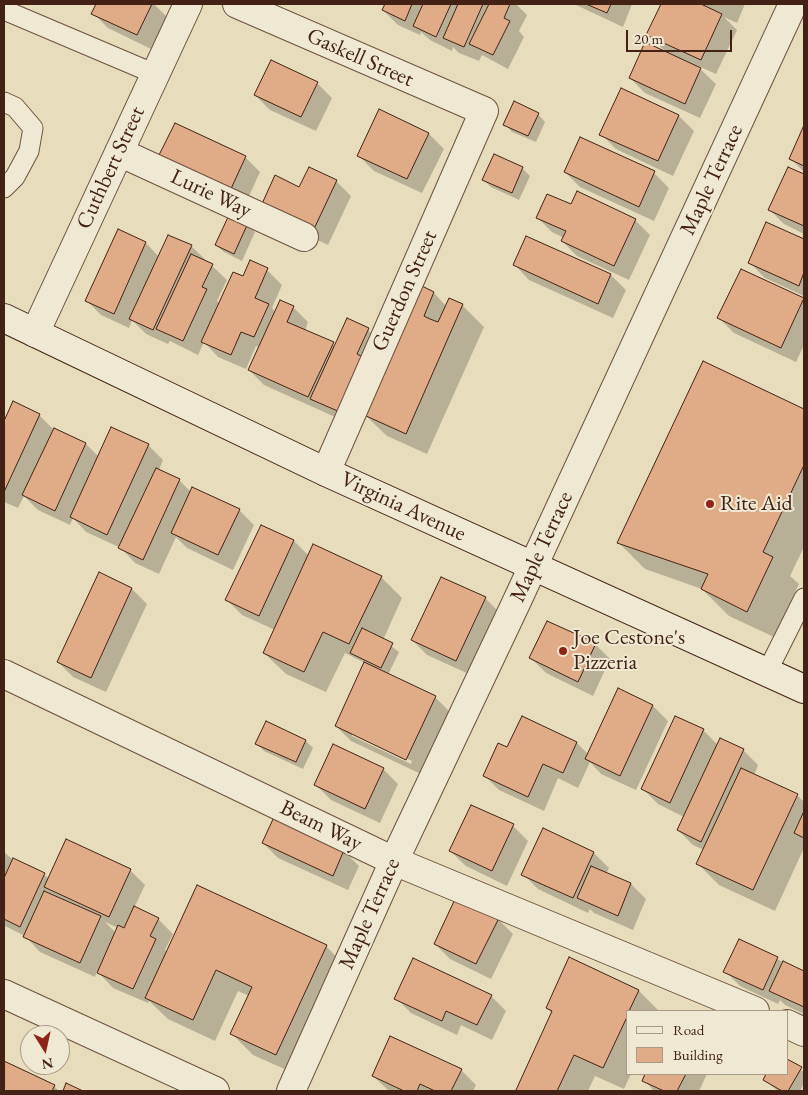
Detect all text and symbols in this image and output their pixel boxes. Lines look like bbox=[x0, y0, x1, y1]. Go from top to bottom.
scale bar bbox=[628, 20, 734, 52]
street label: Gaskell Street bbox=[303, 23, 417, 93]
text: 20 m bbox=[634, 29, 663, 48]
street label: Cuthbert Street bbox=[71, 102, 151, 234]
street label: Maple Terrace bbox=[675, 120, 749, 240]
street label: Lurie Way bbox=[166, 164, 256, 224]
street label: Guerdon Street bbox=[367, 226, 443, 356]
street label: Virginia Avenue bbox=[336, 466, 470, 548]
street label: Maple Terrace bbox=[505, 487, 579, 607]
place label: Rite Aid bbox=[720, 491, 793, 517]
marker: Rite Aid bbox=[704, 498, 716, 510]
place label: Joe Cestone's Pizzeria bbox=[573, 625, 685, 676]
marker: Joe Cestone's Pizzeria bbox=[557, 645, 569, 657]
street label: Beam Way bbox=[276, 795, 366, 857]
street label: Maple Terrace bbox=[334, 854, 406, 974]
legend bbox=[626, 1010, 788, 1075]
text: Road bbox=[673, 1020, 704, 1039]
north arrow bbox=[20, 1025, 70, 1075]
text: Building bbox=[673, 1045, 723, 1064]
text: N bbox=[40, 1054, 55, 1074]

